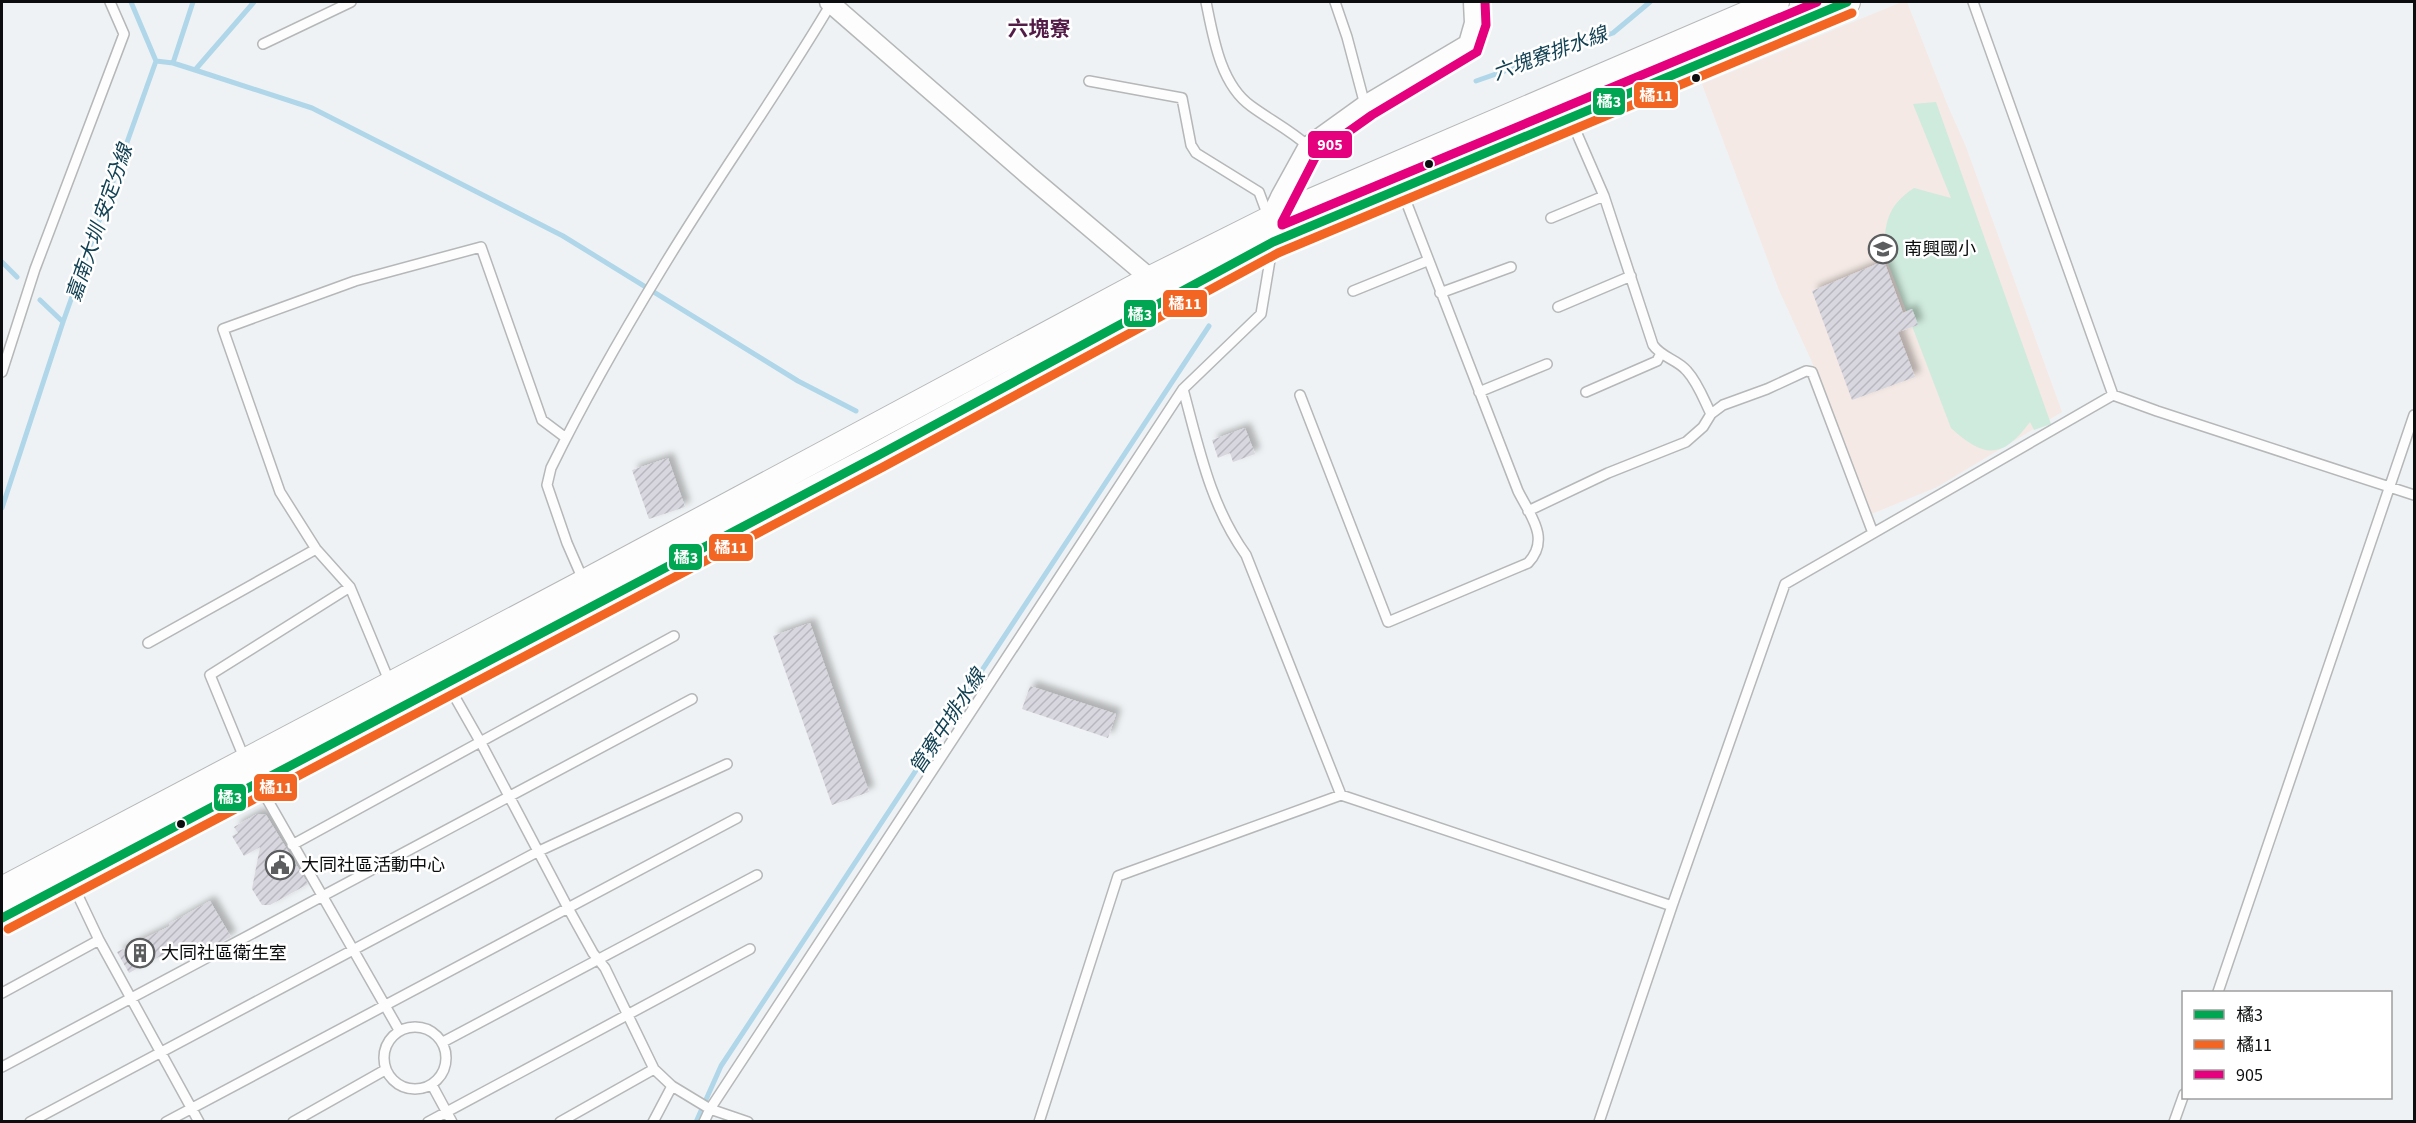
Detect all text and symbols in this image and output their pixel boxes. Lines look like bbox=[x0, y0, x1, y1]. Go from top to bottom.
district label: 六塊寮 bbox=[1008, 14, 1071, 44]
water label: 六塊寮排水線 bbox=[1489, 20, 1613, 88]
unlabelled marker bbox=[1690, 72, 1702, 84]
line badge: 橘11 bbox=[1633, 81, 1679, 109]
text: 橘11 bbox=[1639, 85, 1672, 107]
line badge: 橘3 bbox=[1592, 87, 1626, 116]
text: 橘3 bbox=[1596, 91, 1621, 113]
line badge: 905 bbox=[1307, 130, 1353, 159]
text: 905 bbox=[1317, 134, 1343, 156]
water label: 嘉南大圳 安定分線 bbox=[60, 139, 141, 305]
unlabelled marker bbox=[1423, 158, 1435, 170]
school or university icon: 南興國小 bbox=[1867, 233, 1899, 265]
place label: 南興國小 bbox=[1904, 237, 1976, 262]
line badge: 橘11 bbox=[1162, 289, 1208, 318]
text: 橘11 bbox=[1168, 293, 1201, 315]
line badge: 橘3 bbox=[1123, 299, 1157, 328]
text: 橘3 bbox=[1127, 304, 1152, 326]
line badge: 橘11 bbox=[708, 533, 754, 562]
text: 橘11 bbox=[714, 537, 747, 559]
line badge: 橘3 bbox=[668, 543, 703, 571]
text: 橘3 bbox=[673, 547, 698, 569]
water label: 管寮中排水線 bbox=[904, 662, 994, 780]
line badge: 橘11 bbox=[253, 773, 298, 802]
text: 橘11 bbox=[259, 777, 292, 799]
line badge: 橘3 bbox=[213, 783, 247, 812]
text: 橘3 bbox=[217, 787, 242, 809]
unlabelled marker bbox=[175, 818, 187, 830]
public building icon: 大同社區活動中心 bbox=[264, 849, 296, 881]
place label: 大同社區活動中心 bbox=[301, 853, 445, 878]
building icon: 大同社區衛生室 bbox=[124, 937, 156, 969]
place label: 大同社區衛生室 bbox=[161, 941, 287, 966]
legend bbox=[2182, 991, 2392, 1099]
text: 橘3 bbox=[2236, 1003, 2263, 1028]
text: 橘11 bbox=[2236, 1033, 2272, 1058]
text: 905 bbox=[2236, 1063, 2263, 1088]

